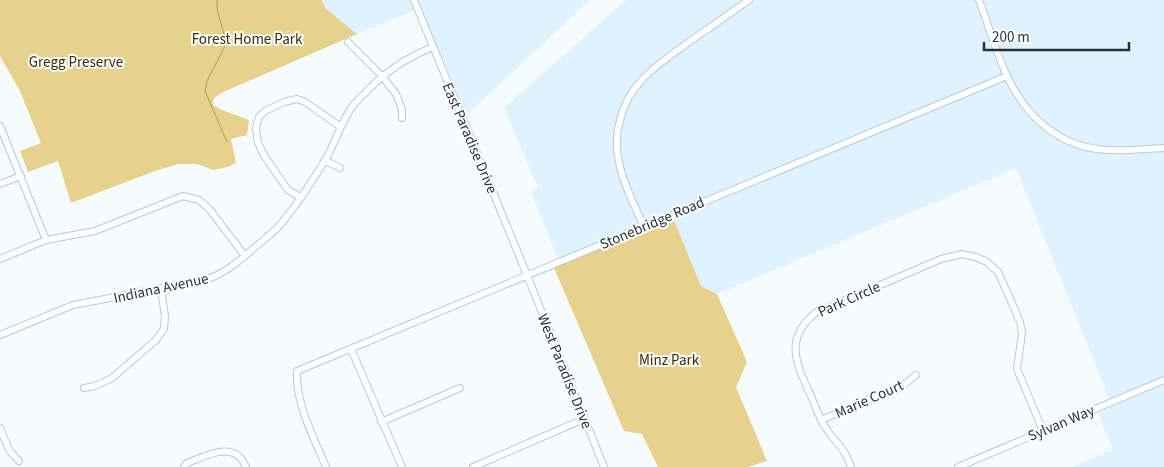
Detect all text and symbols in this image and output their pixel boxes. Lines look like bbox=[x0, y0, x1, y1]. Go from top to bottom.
scale bar bbox=[984, 20, 1129, 52]
text: 200 m bbox=[992, 27, 1030, 48]
park label: Forest Home Park bbox=[192, 29, 303, 50]
park label: Gregg Preserve bbox=[29, 52, 123, 73]
street label: East Paradise Drive bbox=[437, 80, 502, 197]
street label: Stonebridge Road bbox=[597, 192, 708, 255]
street label: Indiana Avenue bbox=[112, 268, 211, 309]
street label: Park Circle bbox=[815, 276, 884, 323]
street label: West Paradise Drive bbox=[532, 311, 597, 432]
park label: Minz Park bbox=[639, 350, 700, 371]
street label: Marie Court bbox=[832, 375, 907, 424]
street label: Sylvan Way bbox=[1025, 400, 1098, 447]

